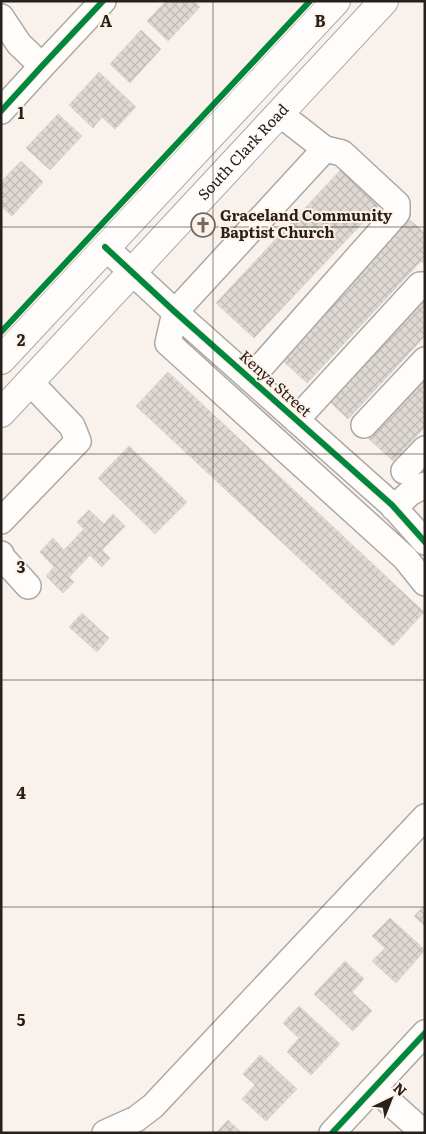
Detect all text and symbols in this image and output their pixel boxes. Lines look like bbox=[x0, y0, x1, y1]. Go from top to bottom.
text: A bbox=[100, 8, 112, 32]
text: B bbox=[314, 8, 326, 32]
street label: South Clark Road bbox=[191, 98, 293, 205]
text: 1 bbox=[18, 100, 25, 124]
place label: Graceland Community Baptist Church bbox=[220, 203, 393, 243]
church icon: Graceland Community Baptist Church bbox=[190, 212, 216, 238]
text: 2 bbox=[17, 327, 26, 351]
street label: Kenya Street bbox=[235, 344, 317, 422]
text: 3 bbox=[17, 554, 26, 578]
text: 4 bbox=[16, 780, 26, 804]
text: 5 bbox=[17, 1007, 26, 1031]
north arrow bbox=[366, 1074, 416, 1124]
text: N bbox=[389, 1077, 412, 1100]

